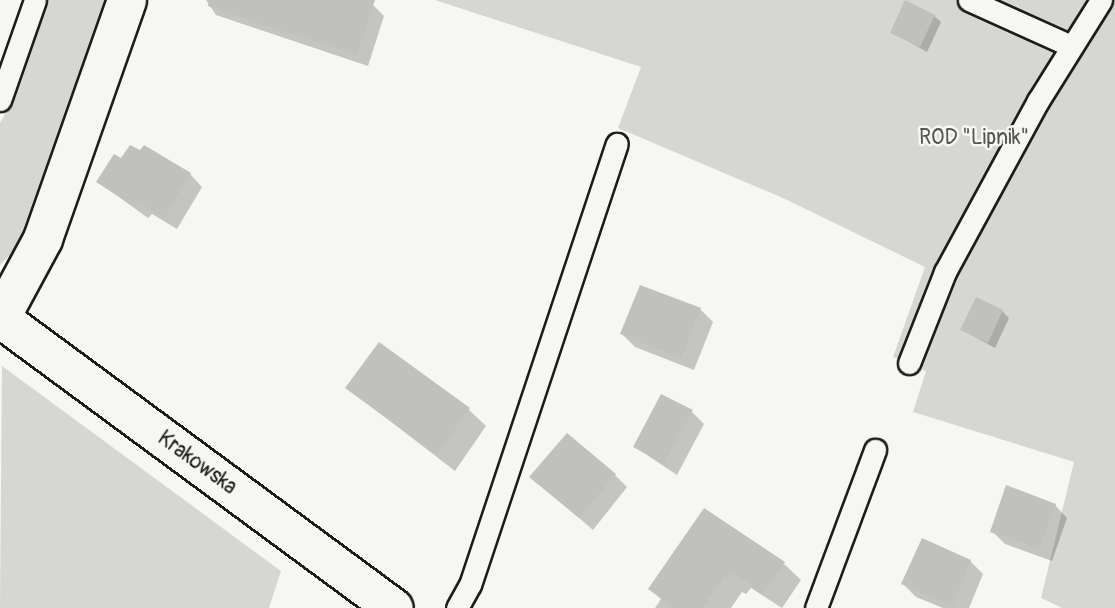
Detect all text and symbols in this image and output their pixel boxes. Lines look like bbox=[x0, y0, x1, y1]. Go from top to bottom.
park label: ROD "Lipnik" bbox=[919, 125, 1029, 151]
street label: Krakowska bbox=[152, 426, 242, 500]

